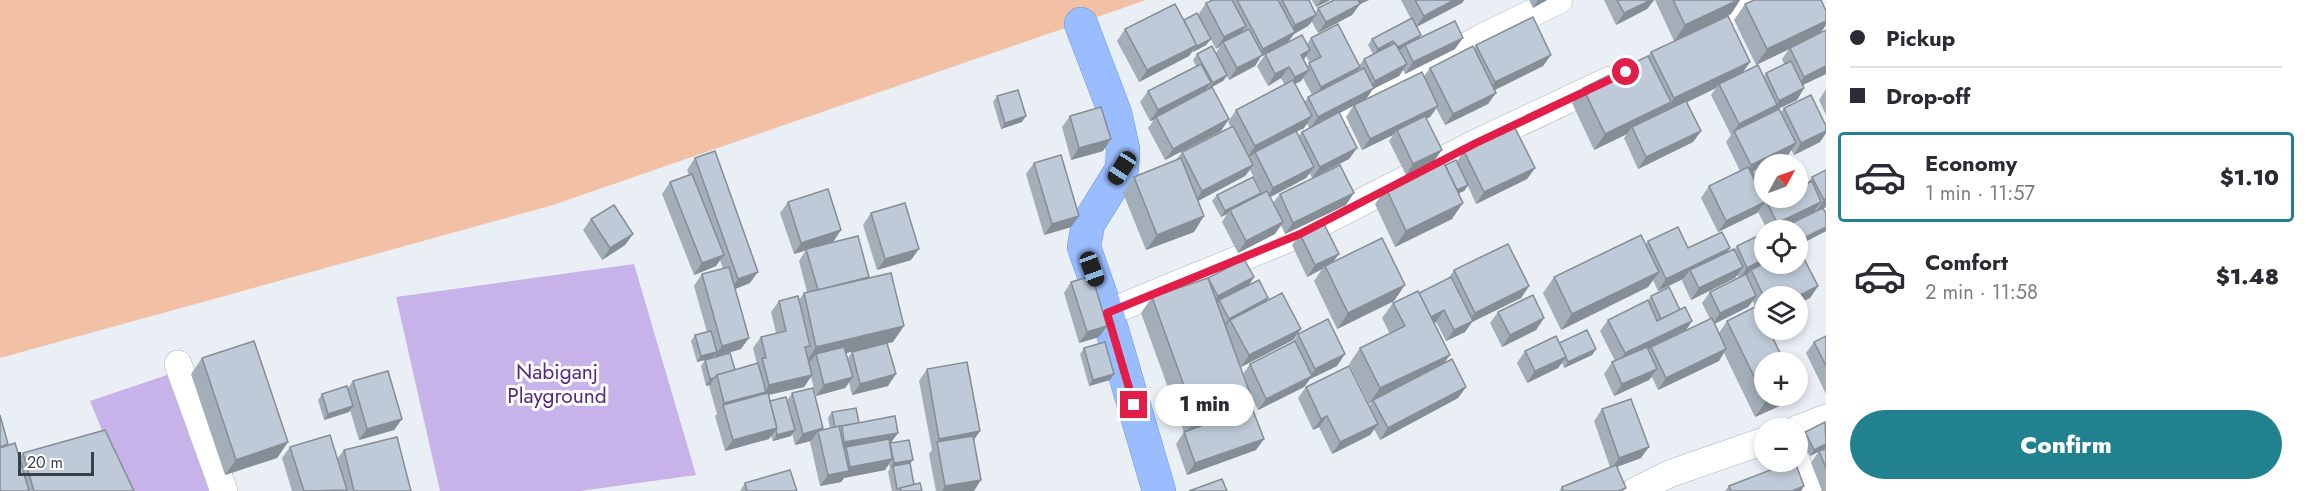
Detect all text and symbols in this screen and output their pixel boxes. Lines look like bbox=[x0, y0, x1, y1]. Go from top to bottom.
text: Pickup bbox=[1886, 22, 1955, 54]
route start bbox=[1612, 58, 1639, 85]
text: Drop-off bbox=[1886, 80, 1970, 112]
text: Economy bbox=[1925, 147, 2017, 179]
car bbox=[1105, 148, 1139, 188]
icon: car bbox=[1853, 150, 1907, 204]
north arrow bbox=[1754, 154, 1808, 208]
map controls bbox=[1754, 154, 1808, 472]
text: $1.10 bbox=[2220, 161, 2279, 193]
text: 1 min · 11:57 bbox=[1925, 179, 2035, 208]
button: locate bbox=[1754, 220, 1808, 274]
text: Comfort bbox=[1925, 246, 2008, 278]
car bbox=[1077, 249, 1107, 289]
icon: car bbox=[1853, 249, 1907, 303]
text: $1.48 bbox=[2216, 260, 2279, 292]
text: 2 min · 11:58 bbox=[1925, 278, 2038, 307]
button: layers bbox=[1754, 286, 1808, 340]
button: + bbox=[1754, 352, 1808, 406]
park label: Nabiganj Playground bbox=[507, 357, 607, 411]
callout: 1 min bbox=[1155, 384, 1254, 426]
text: 1 min bbox=[1179, 390, 1230, 419]
route end bbox=[1120, 391, 1147, 418]
button: Confirm bbox=[1850, 410, 2282, 479]
button: − bbox=[1754, 418, 1808, 472]
scale bar bbox=[18, 449, 94, 476]
text: 20 m bbox=[27, 451, 63, 474]

